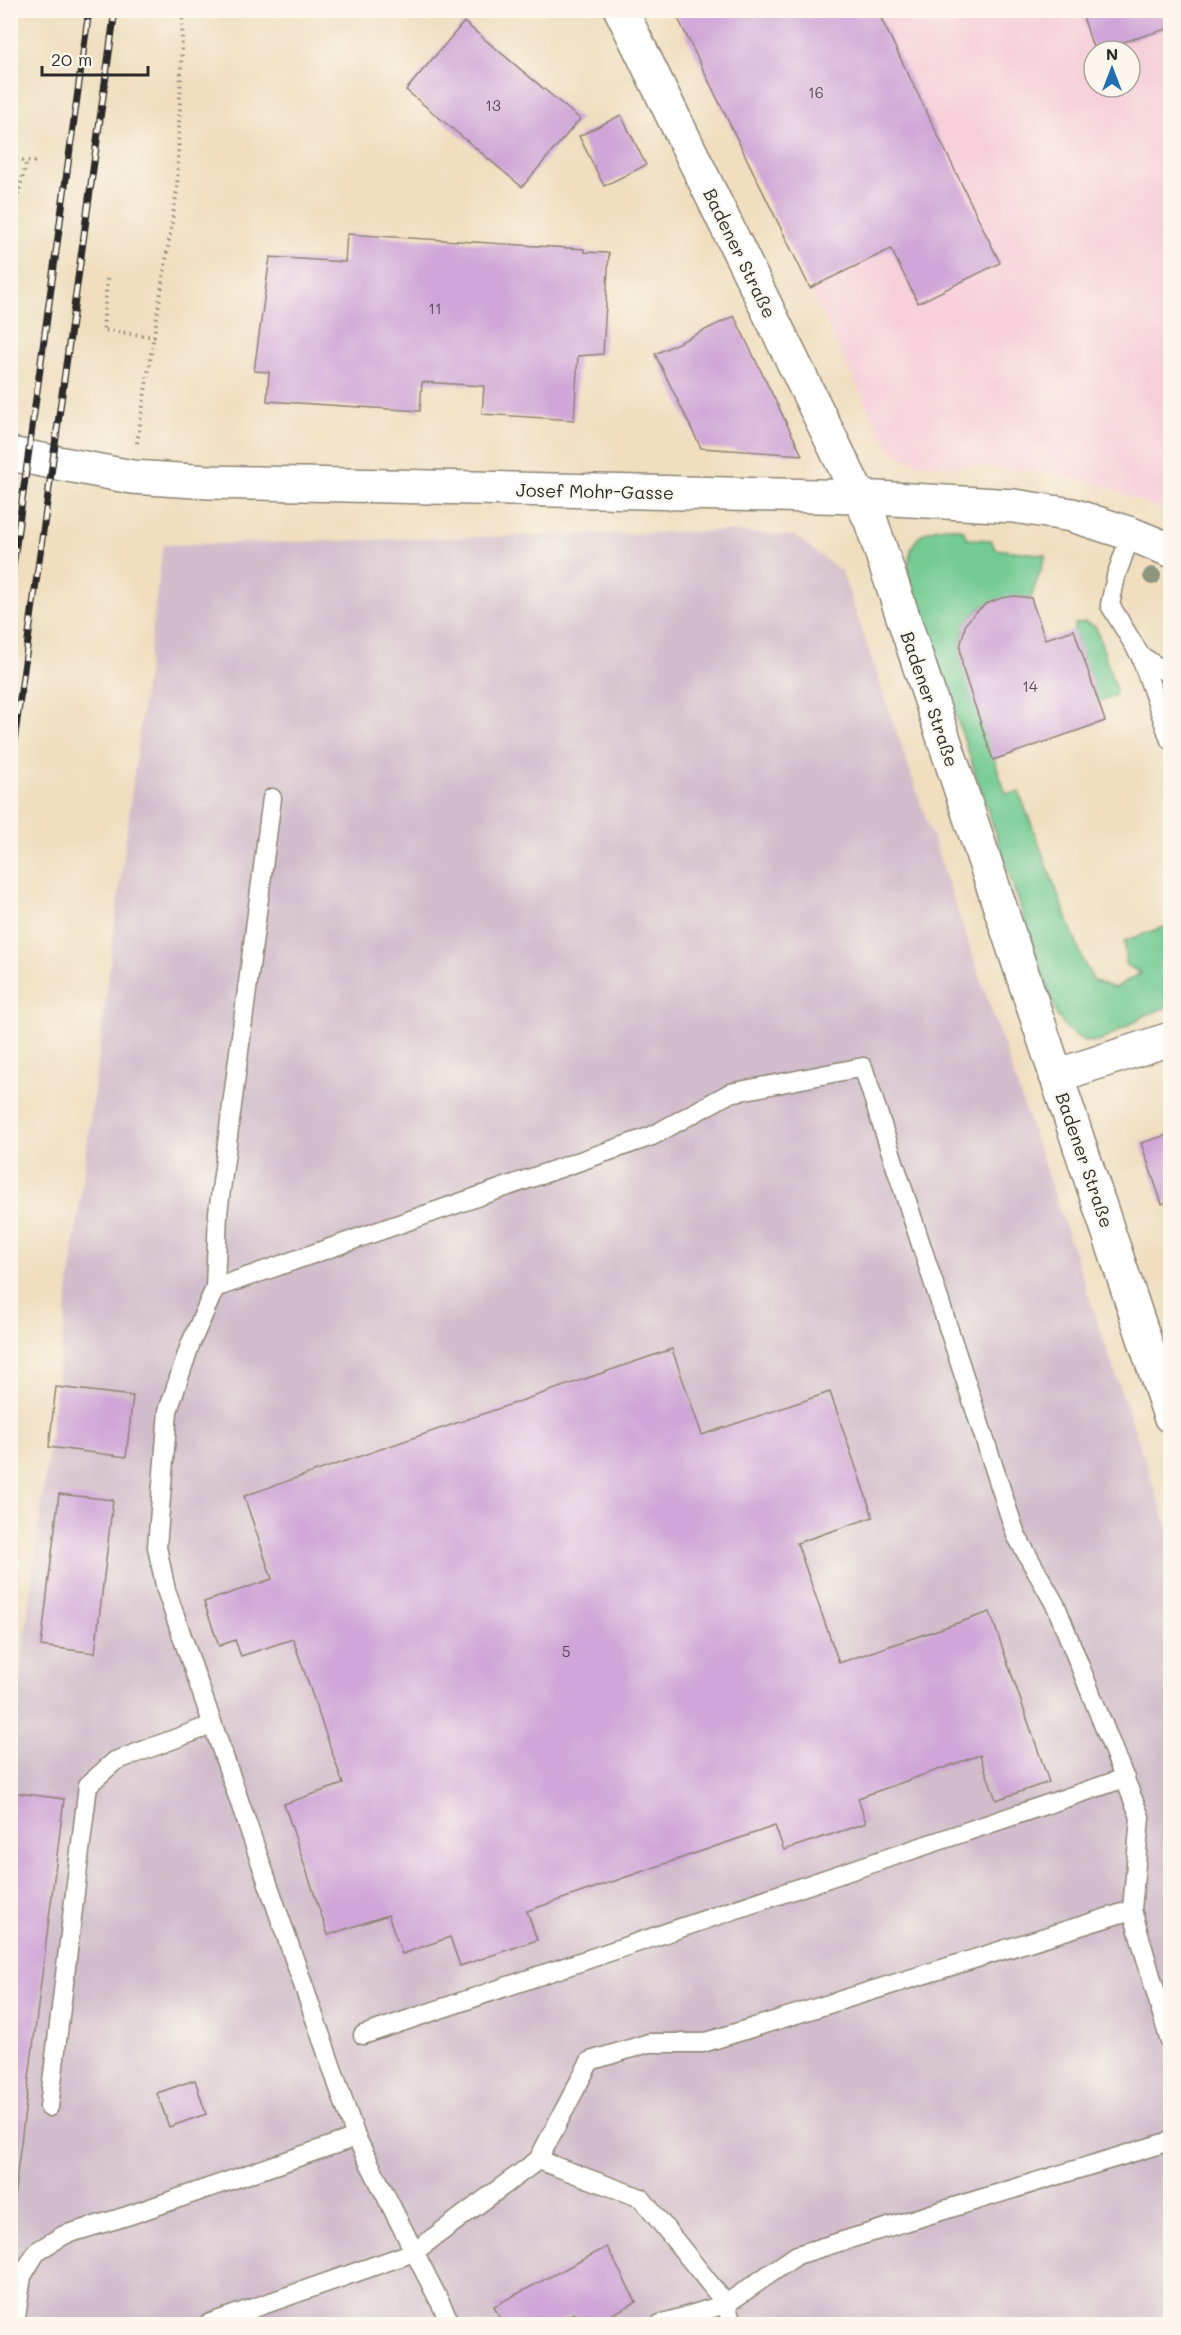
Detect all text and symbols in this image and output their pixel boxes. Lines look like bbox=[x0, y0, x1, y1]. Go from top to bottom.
scale bar bbox=[42, 39, 148, 77]
north arrow bbox=[1082, 39, 1142, 99]
text: N bbox=[1106, 43, 1118, 64]
text: 20 m bbox=[51, 47, 92, 71]
house number: 16 bbox=[808, 82, 824, 102]
house number: 13 bbox=[485, 95, 501, 115]
street label: Badener Straße bbox=[698, 184, 782, 322]
house number: 11 bbox=[428, 298, 442, 318]
street label: Josef Mohr-Gasse bbox=[516, 478, 674, 504]
street label: Badener Straße bbox=[896, 628, 964, 770]
house number: 14 bbox=[1022, 676, 1038, 696]
street label: Badener Straße bbox=[1051, 1089, 1119, 1231]
house number: 5 bbox=[562, 1641, 570, 1661]

